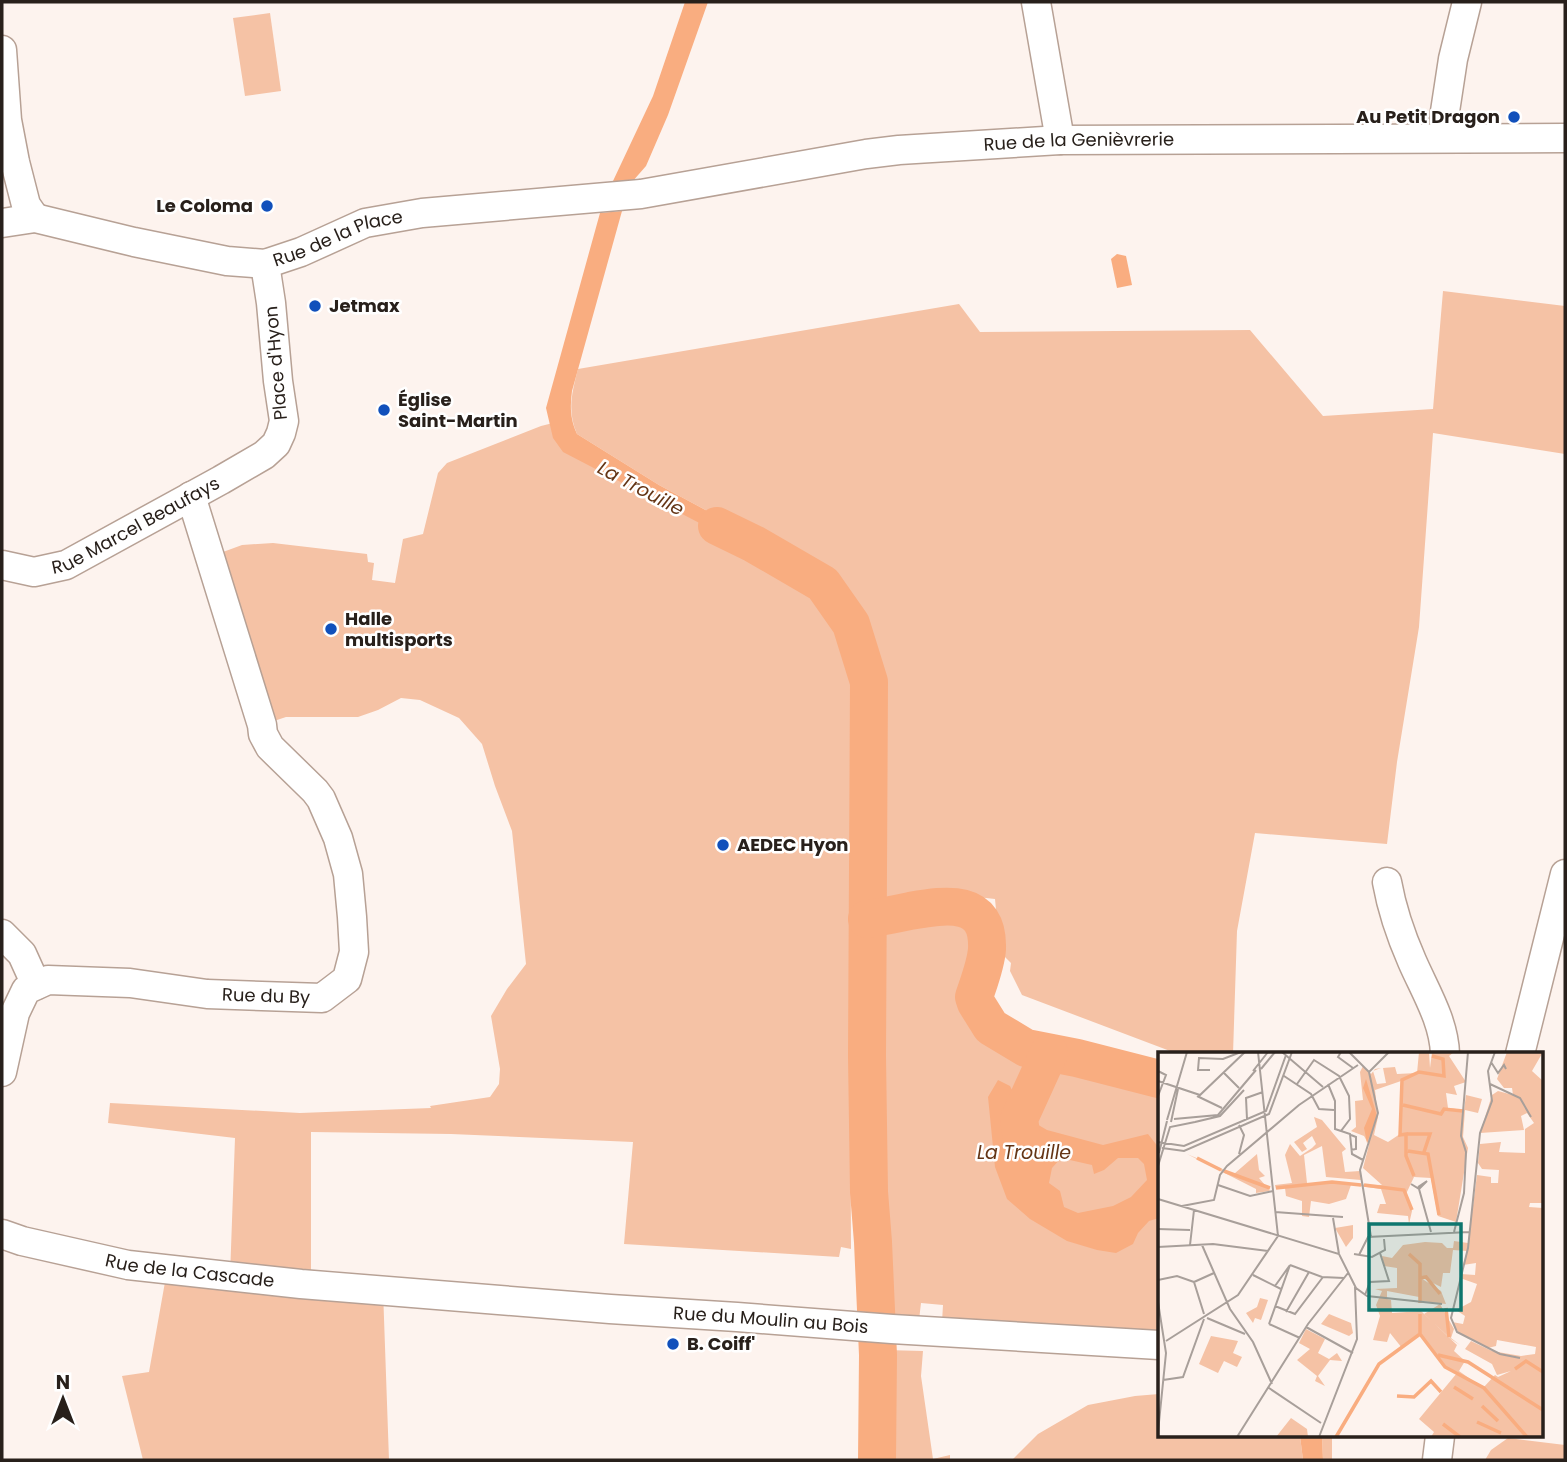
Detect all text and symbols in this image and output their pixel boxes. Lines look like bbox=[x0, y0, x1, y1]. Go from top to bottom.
place label: Au Petit Dragon bbox=[1356, 104, 1500, 129]
marker: Au Petit Dragon bbox=[1506, 109, 1522, 125]
street label: Rue de la Genièvrerie bbox=[983, 127, 1174, 157]
place label: Le Coloma bbox=[156, 193, 253, 218]
marker: Le Coloma bbox=[259, 198, 275, 214]
street label: Rue de la Place bbox=[270, 204, 405, 273]
place label: Jetmax bbox=[329, 293, 400, 318]
marker: Jetmax bbox=[307, 298, 323, 314]
street label: Place d'Hyon bbox=[258, 305, 293, 421]
place label: Église Saint-Martin bbox=[398, 387, 518, 433]
marker: Église Saint-Martin bbox=[376, 402, 392, 418]
water label: La Trouille bbox=[593, 454, 689, 523]
street label: Rue Marcel Beaufays bbox=[49, 470, 224, 580]
place label: Halle multisports bbox=[345, 606, 453, 652]
marker: Halle multisports bbox=[323, 621, 339, 637]
place label: AEDEC Hyon bbox=[737, 832, 849, 857]
marker: AEDEC Hyon bbox=[715, 837, 731, 853]
street label: Rue du By bbox=[222, 982, 311, 1010]
inset map bbox=[1158, 1052, 1542, 1438]
water label: La Trouille bbox=[977, 1139, 1071, 1166]
street label: Rue de la Cascade bbox=[103, 1247, 276, 1293]
street label: Rue du Moulin au Bois bbox=[672, 1300, 869, 1339]
place label: B. Coiff' bbox=[687, 1331, 755, 1356]
marker: B. Coiff' bbox=[665, 1336, 681, 1352]
north arrow bbox=[28, 1364, 98, 1434]
text: N bbox=[56, 1369, 70, 1396]

